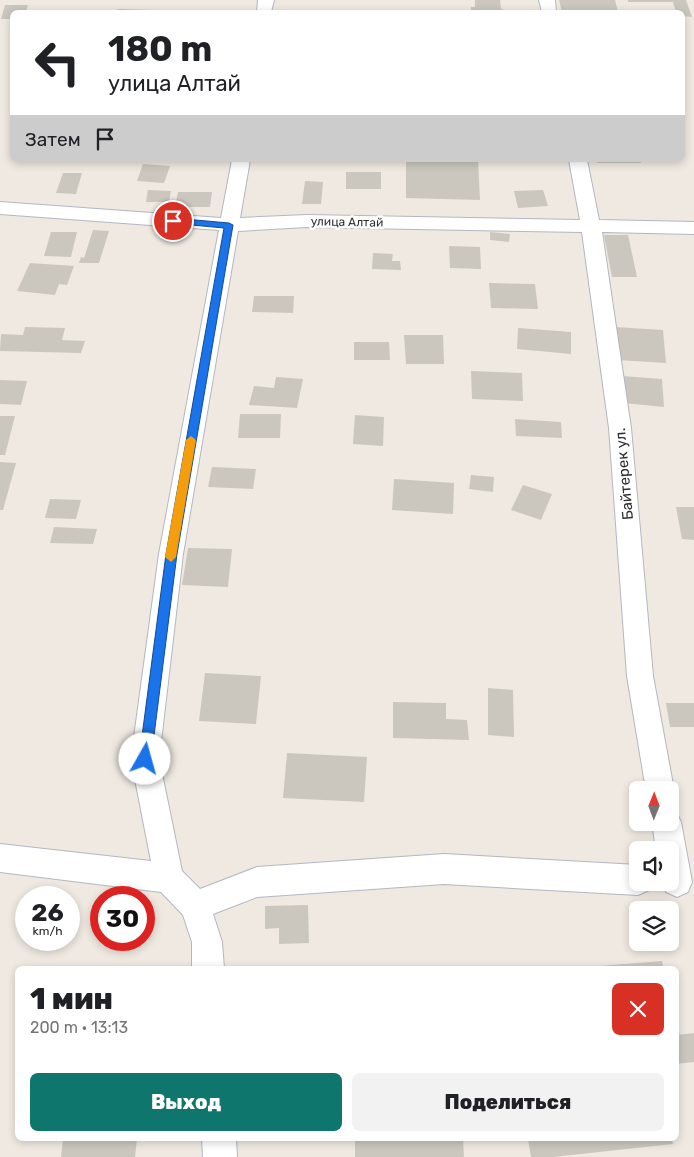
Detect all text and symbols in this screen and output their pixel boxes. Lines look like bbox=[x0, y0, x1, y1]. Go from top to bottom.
text: 180 m bbox=[108, 28, 212, 70]
icon: left bbox=[25, 30, 90, 95]
text: улица Алтай bbox=[108, 70, 241, 97]
icon: arrive bbox=[91, 125, 119, 153]
text: Затем bbox=[25, 128, 81, 151]
pin bbox=[152, 200, 194, 242]
icon: arrive bbox=[159, 207, 187, 235]
street label: улица Алтай bbox=[311, 214, 383, 230]
street label: Байтерек ул. bbox=[611, 427, 637, 521]
position arrow bbox=[118, 732, 170, 784]
north arrow bbox=[629, 781, 679, 831]
map controls bbox=[629, 781, 679, 951]
button: sound bbox=[629, 841, 679, 891]
speed limit sign: 30 bbox=[90, 886, 155, 951]
text: 26 bbox=[31, 898, 64, 927]
button: layers bbox=[629, 901, 679, 951]
text: km/h bbox=[33, 924, 62, 938]
text: 1 мин bbox=[30, 981, 113, 1017]
button: close bbox=[612, 983, 664, 1035]
text: 200 m · 13:13 bbox=[30, 1018, 128, 1037]
button: Выход bbox=[30, 1073, 342, 1131]
button: Поделиться bbox=[352, 1073, 664, 1131]

